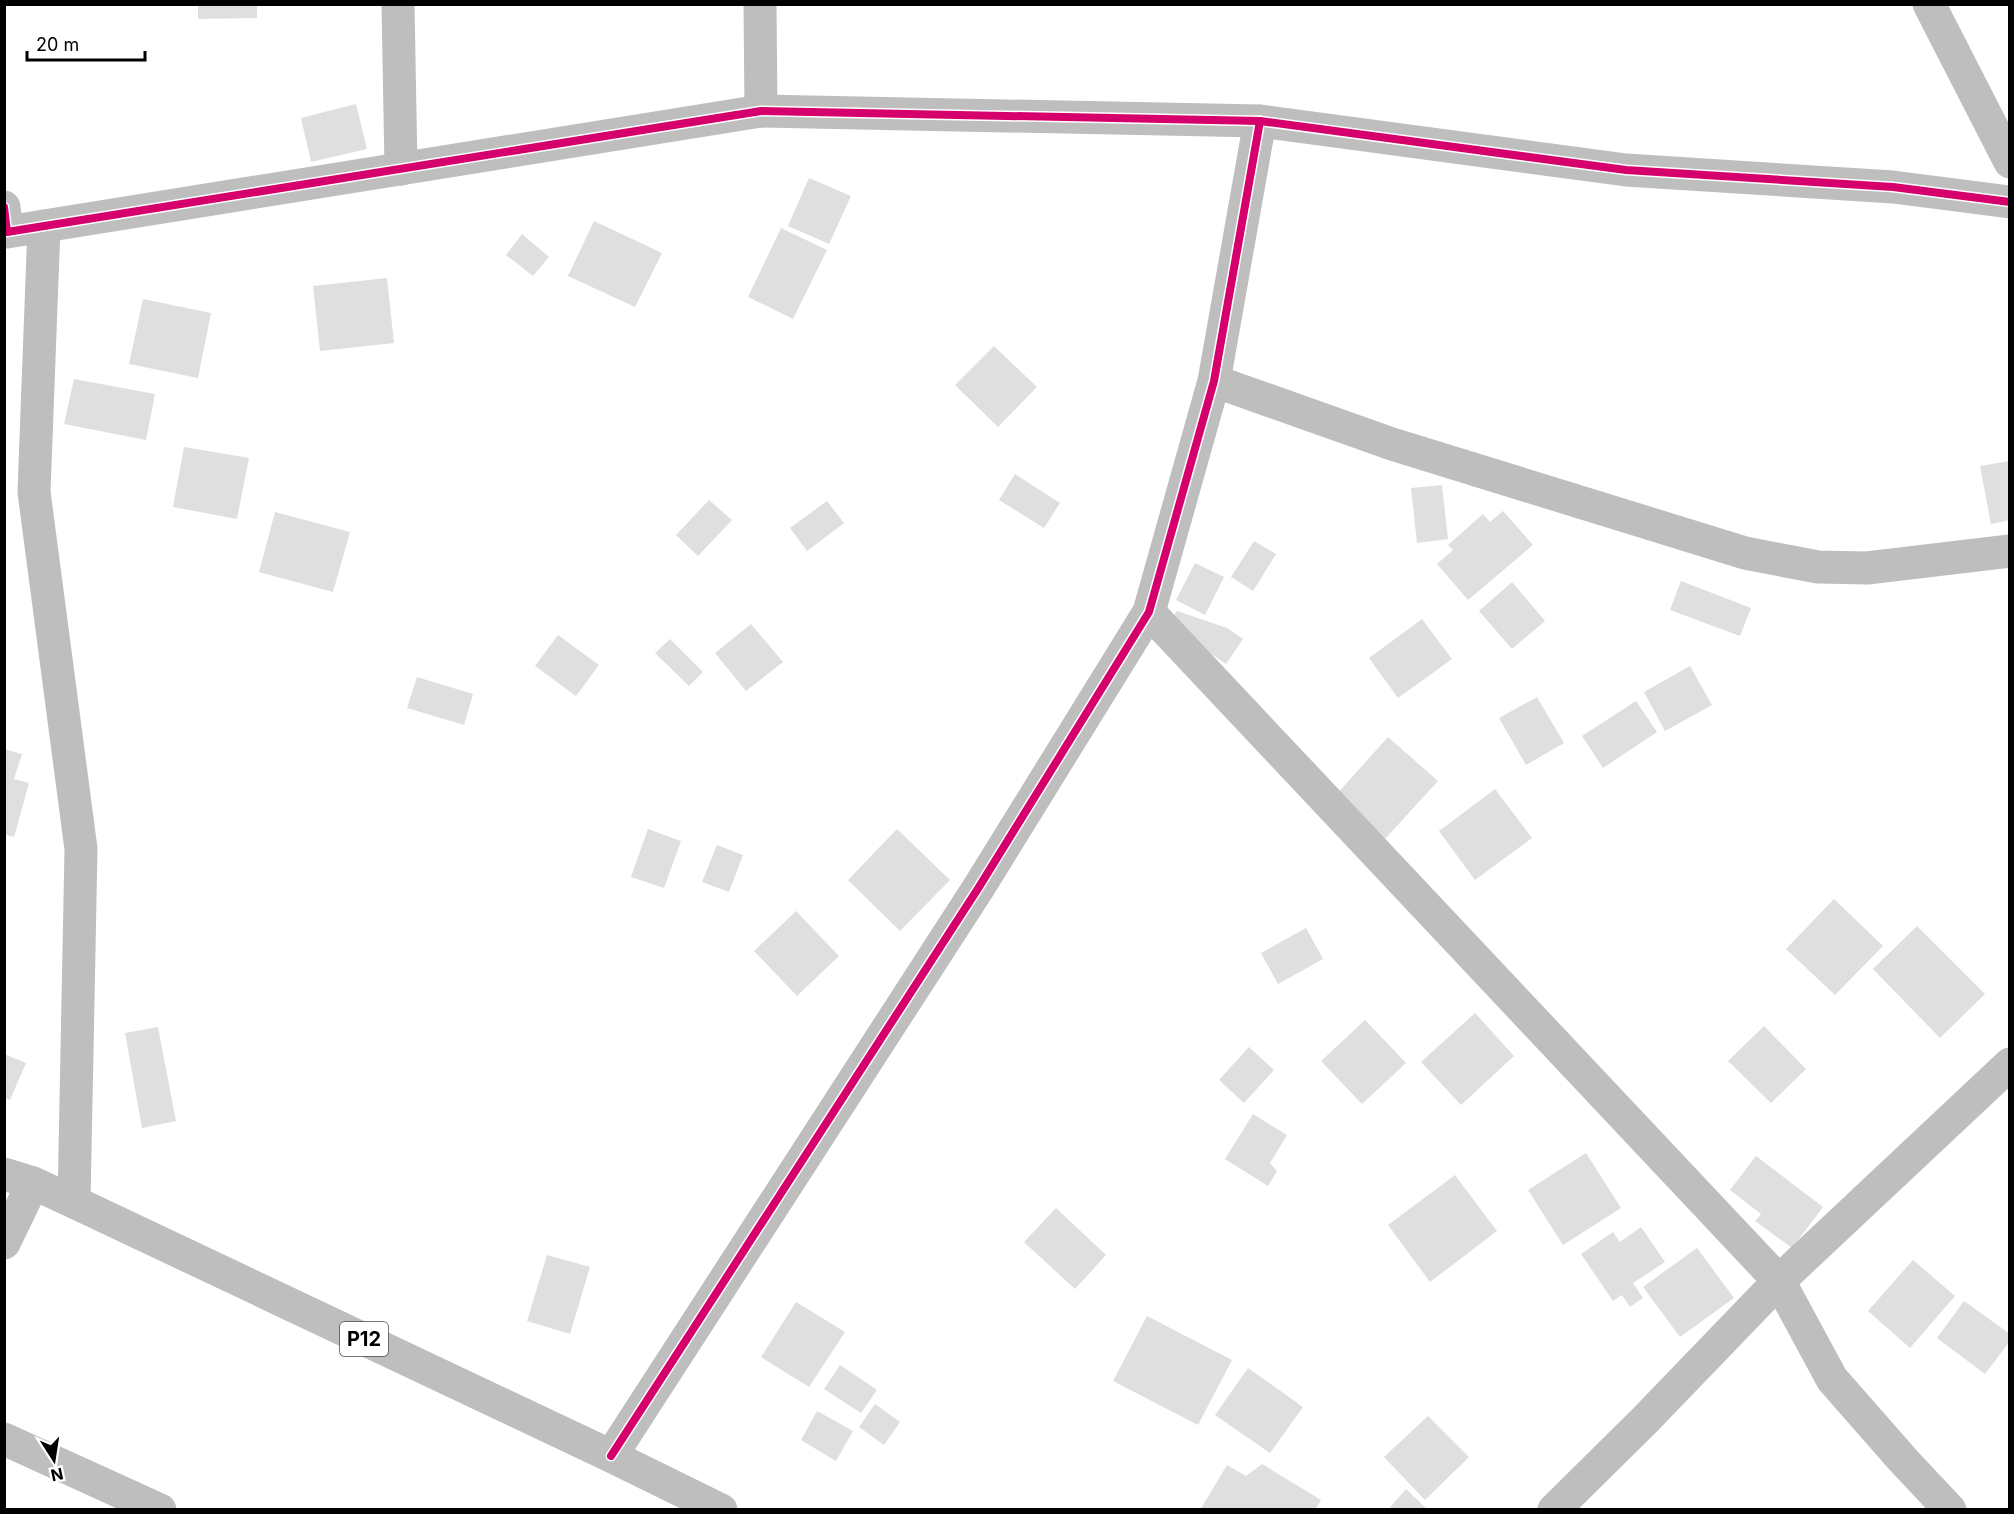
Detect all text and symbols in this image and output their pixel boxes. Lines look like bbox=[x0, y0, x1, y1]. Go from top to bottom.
scale bar bbox=[27, 24, 146, 62]
text: 20 m bbox=[36, 34, 79, 55]
road number: P12 bbox=[340, 1322, 388, 1356]
north arrow bbox=[24, 1430, 84, 1490]
text: N bbox=[49, 1464, 65, 1486]

